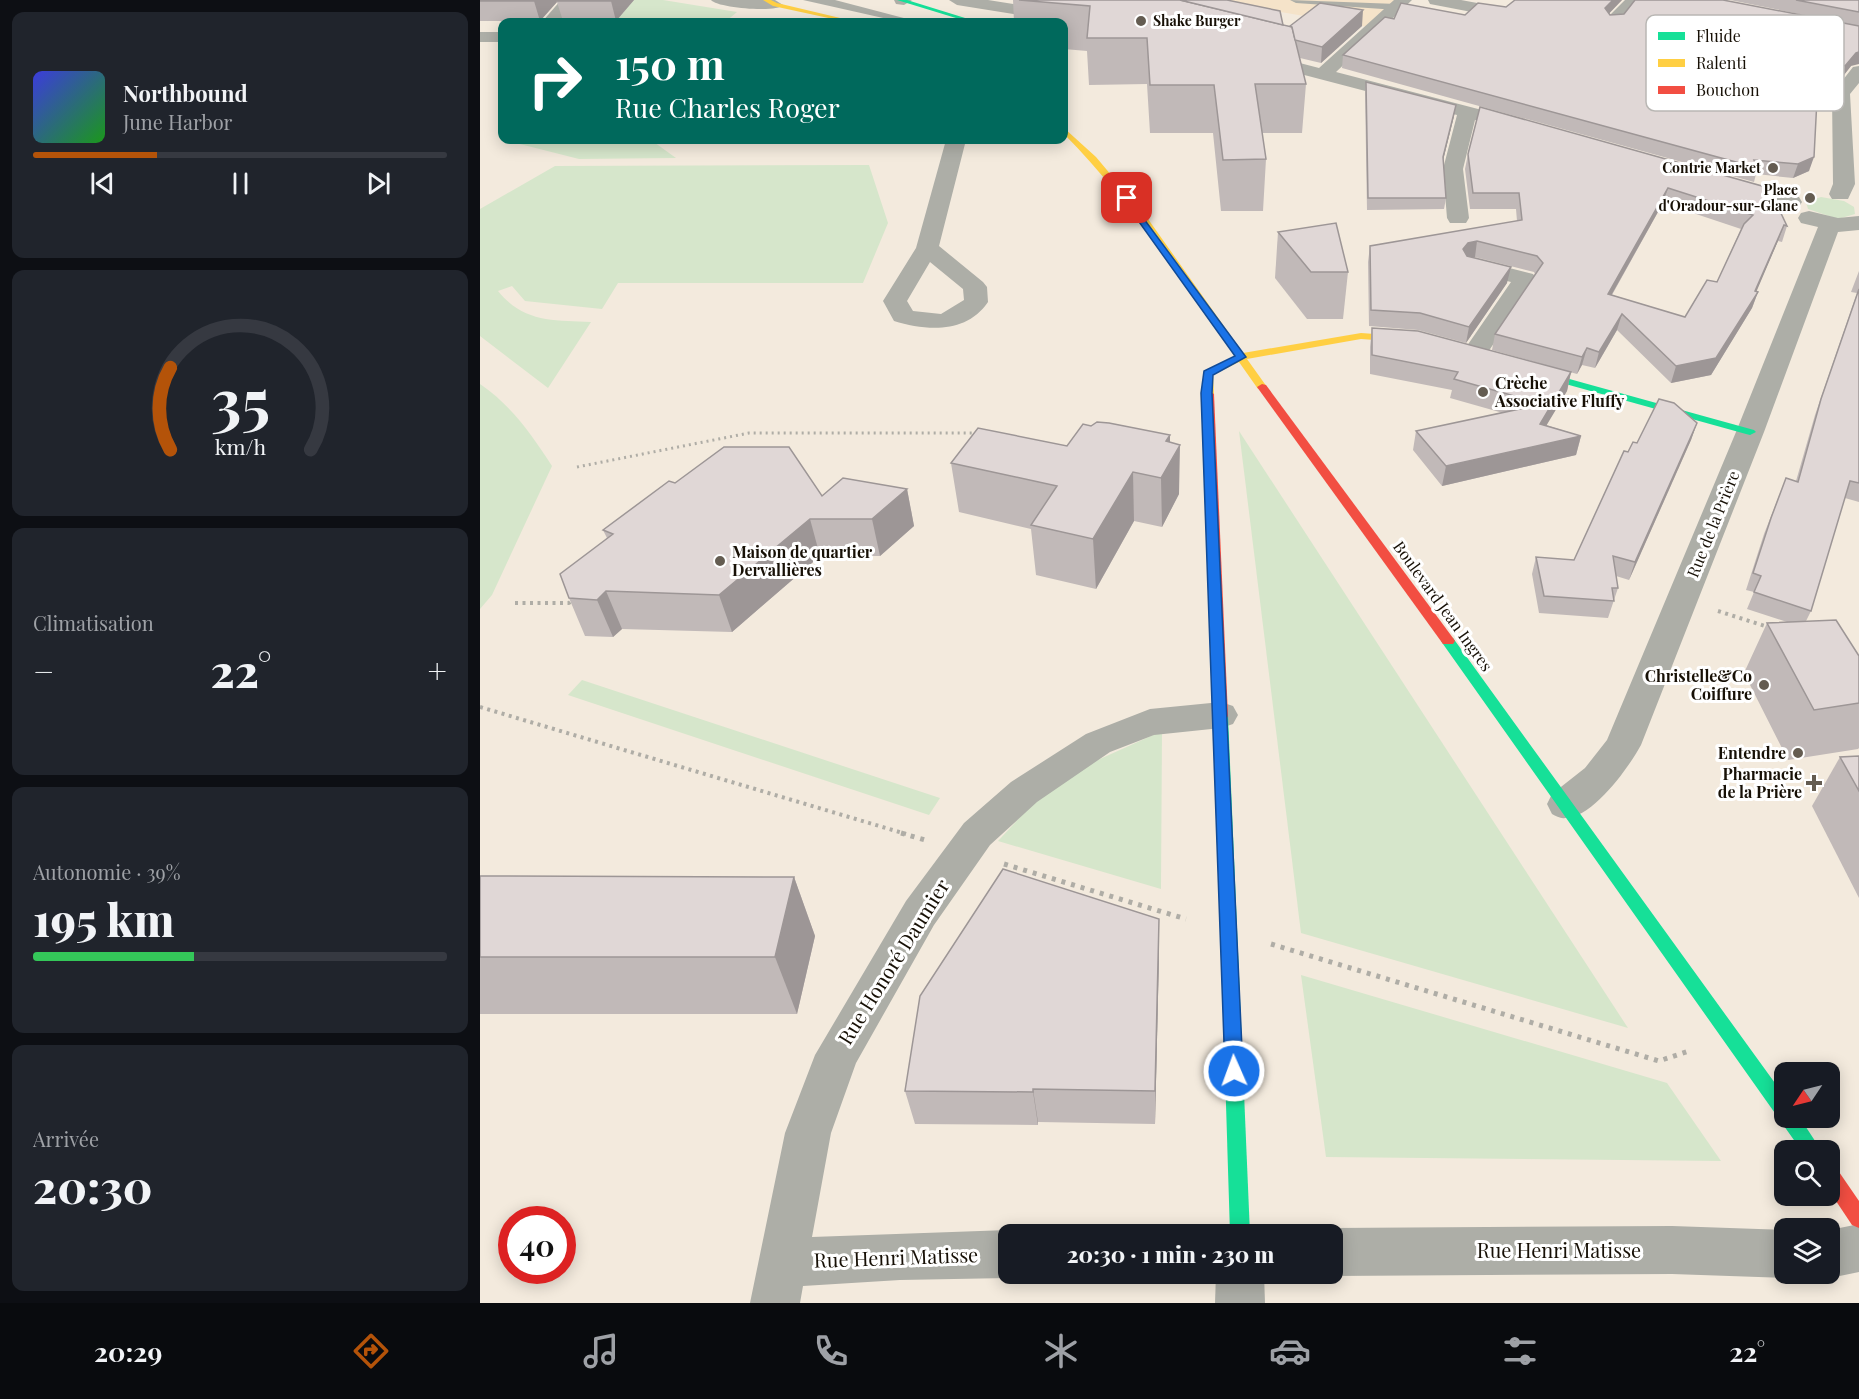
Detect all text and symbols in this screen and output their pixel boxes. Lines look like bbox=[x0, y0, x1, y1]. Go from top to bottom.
place label: Shake Burger bbox=[1153, 11, 1241, 30]
marker: Shake Burger bbox=[1134, 14, 1148, 28]
legend bbox=[1646, 15, 1844, 111]
text: Fluide bbox=[1696, 25, 1741, 46]
text: 150 m bbox=[615, 35, 725, 91]
icon: right bbox=[516, 42, 594, 120]
text: Ralenti bbox=[1696, 52, 1747, 73]
text: Northbound bbox=[123, 78, 248, 108]
text: Bouchon bbox=[1696, 79, 1760, 100]
text: Rue Charles Roger bbox=[615, 89, 840, 125]
text: June Harbor bbox=[123, 108, 233, 135]
place label: Contrie Market bbox=[1662, 158, 1761, 177]
marker: Contrie Market bbox=[1766, 161, 1780, 175]
icon: previous bbox=[86, 167, 119, 200]
icon: pause bbox=[224, 167, 257, 200]
icon: next bbox=[362, 167, 395, 200]
pin bbox=[1101, 172, 1152, 223]
place label: Place d'Oradour-sur-Glane bbox=[1658, 180, 1798, 215]
icon: arrive bbox=[1110, 181, 1143, 214]
marker: Place d'Oradour-sur-Glane bbox=[1803, 191, 1817, 205]
text: 35 bbox=[210, 356, 270, 440]
place label: Crèche Associative Fluffy bbox=[1494, 372, 1625, 411]
marker: Crèche Associative Fluffy bbox=[1476, 385, 1490, 399]
text: km/h bbox=[214, 433, 266, 461]
street label: Rue de la Prière bbox=[1682, 467, 1743, 580]
street label: Boulevard Jean Ingres bbox=[1389, 536, 1498, 675]
place label: Maison de quartier Dervallières bbox=[732, 541, 873, 580]
marker: Maison de quartier Dervallières bbox=[713, 554, 727, 568]
text: Climatisation bbox=[33, 609, 154, 636]
text: 22° bbox=[211, 639, 271, 699]
text: − bbox=[33, 648, 54, 692]
text: + bbox=[428, 648, 447, 692]
place label: Christelle&Co Coiffure bbox=[1645, 665, 1752, 704]
marker: Christelle&Co Coiffure bbox=[1757, 678, 1771, 692]
place label: Entendre bbox=[1718, 742, 1786, 763]
marker: Entendre bbox=[1791, 746, 1805, 760]
place label: Pharmacie de la Prière bbox=[1718, 763, 1802, 802]
marker: Pharmacie de la Prière bbox=[1807, 776, 1821, 790]
text: Autonomie · 39% bbox=[33, 858, 181, 885]
street label: Rue Honoré Daumier bbox=[831, 873, 955, 1049]
text: 195 km bbox=[33, 888, 174, 948]
position arrow bbox=[1202, 1039, 1266, 1103]
north arrow bbox=[1774, 1062, 1840, 1128]
map controls bbox=[1774, 1062, 1840, 1284]
text: Arrivée bbox=[33, 1125, 99, 1152]
button: search bbox=[1774, 1140, 1840, 1206]
text: 20:30 bbox=[33, 1155, 153, 1215]
speed limit sign: 40 bbox=[498, 1206, 576, 1284]
button: layers bbox=[1774, 1218, 1840, 1284]
street label: Rue Henri Matisse bbox=[1477, 1236, 1641, 1263]
text: 20:30 · 1 min · 230 m bbox=[1067, 1239, 1274, 1269]
street label: Rue Henri Matisse bbox=[813, 1240, 979, 1273]
icon: directions bbox=[350, 1330, 392, 1372]
icon: music bbox=[580, 1330, 622, 1372]
icon: phone bbox=[810, 1330, 852, 1372]
icon: climate bbox=[1040, 1330, 1082, 1372]
icon: car bbox=[1269, 1330, 1311, 1372]
icon: filters bbox=[1499, 1330, 1541, 1372]
text: 20:29 bbox=[94, 1333, 162, 1369]
text: 22° bbox=[1729, 1333, 1765, 1369]

